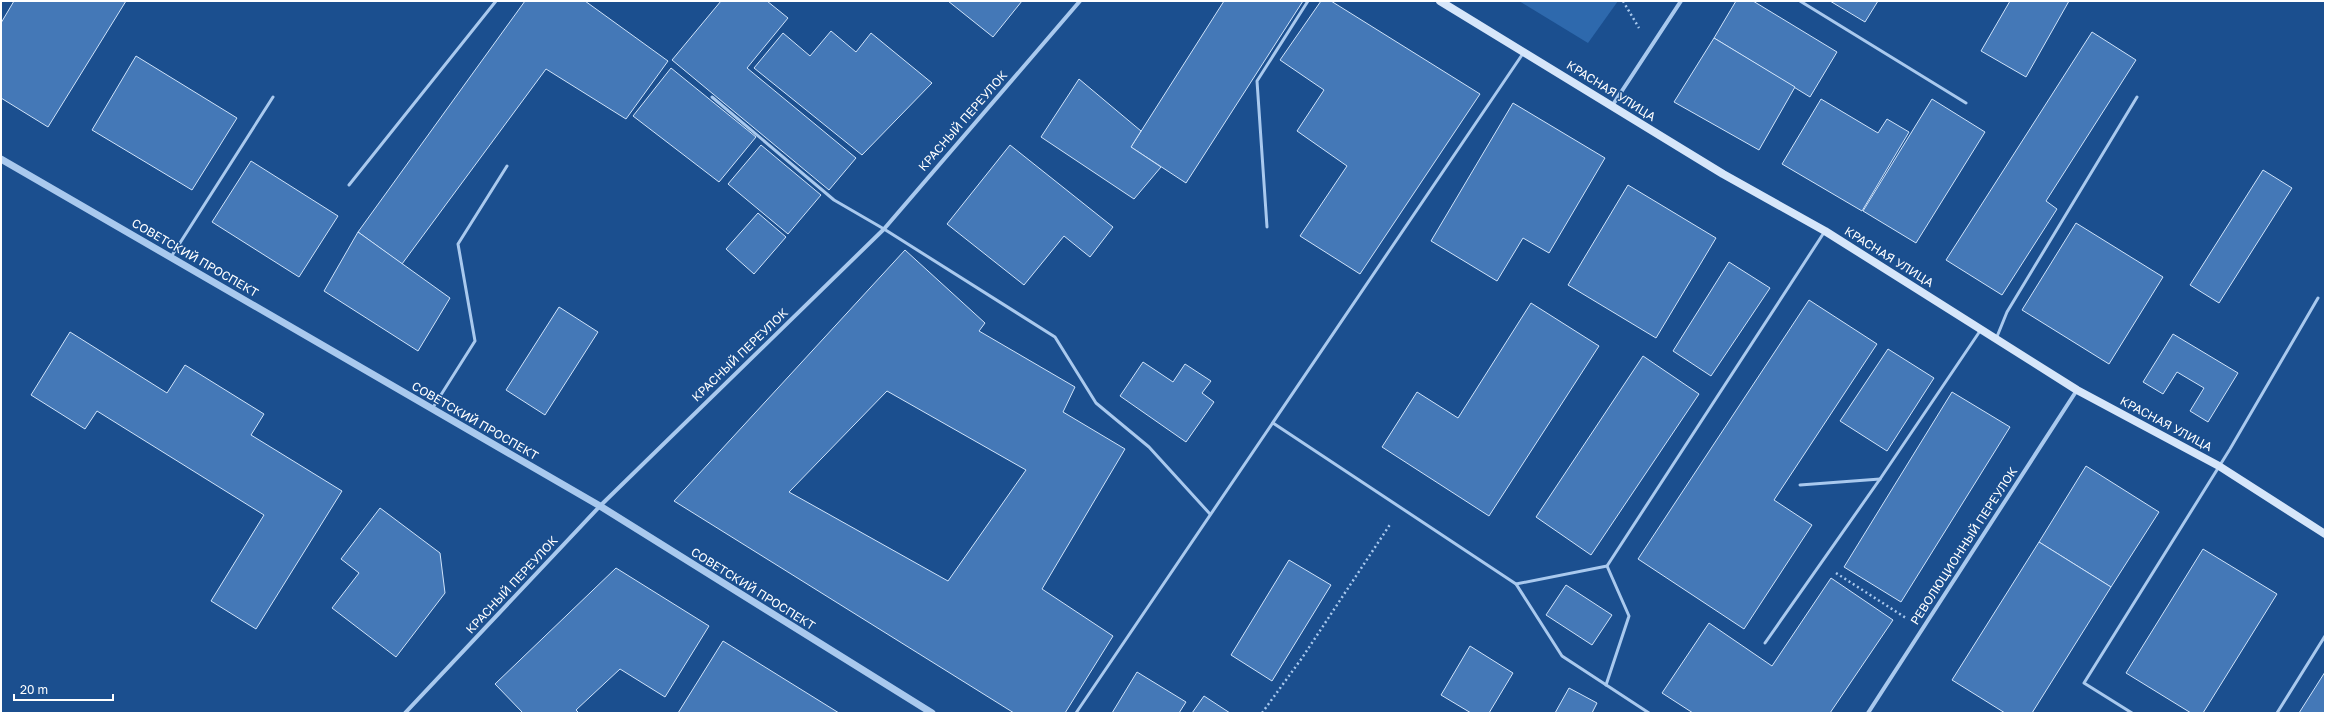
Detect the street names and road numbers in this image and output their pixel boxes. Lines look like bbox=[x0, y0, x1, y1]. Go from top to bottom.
street label: КРАСНАЯ УЛИЦА bbox=[1564, 57, 1659, 124]
street label: КРАСНЫЙ ПЕРЕУЛОК bbox=[915, 67, 1011, 174]
street label: СОВЕТСКИЙ ПРОСПЕКТ bbox=[129, 215, 262, 300]
street label: КРАСНАЯ УЛИЦА bbox=[1842, 223, 1937, 290]
street label: КРАСНЫЙ ПЕРЕУЛОК bbox=[688, 304, 791, 404]
street label: СОВЕТСКИЙ ПРОСПЕКТ bbox=[409, 378, 542, 463]
street label: КРАСНАЯ УЛИЦА bbox=[2118, 393, 2215, 454]
street label: РЕВОЛЮЦИОННЫЙ ПЕРЕУЛОК bbox=[1907, 464, 2021, 627]
street label: КРАСНЫЙ ПЕРЕУЛОК bbox=[463, 532, 561, 637]
street label: СОВЕТСКИЙ ПРОСПЕКТ bbox=[688, 544, 819, 633]

